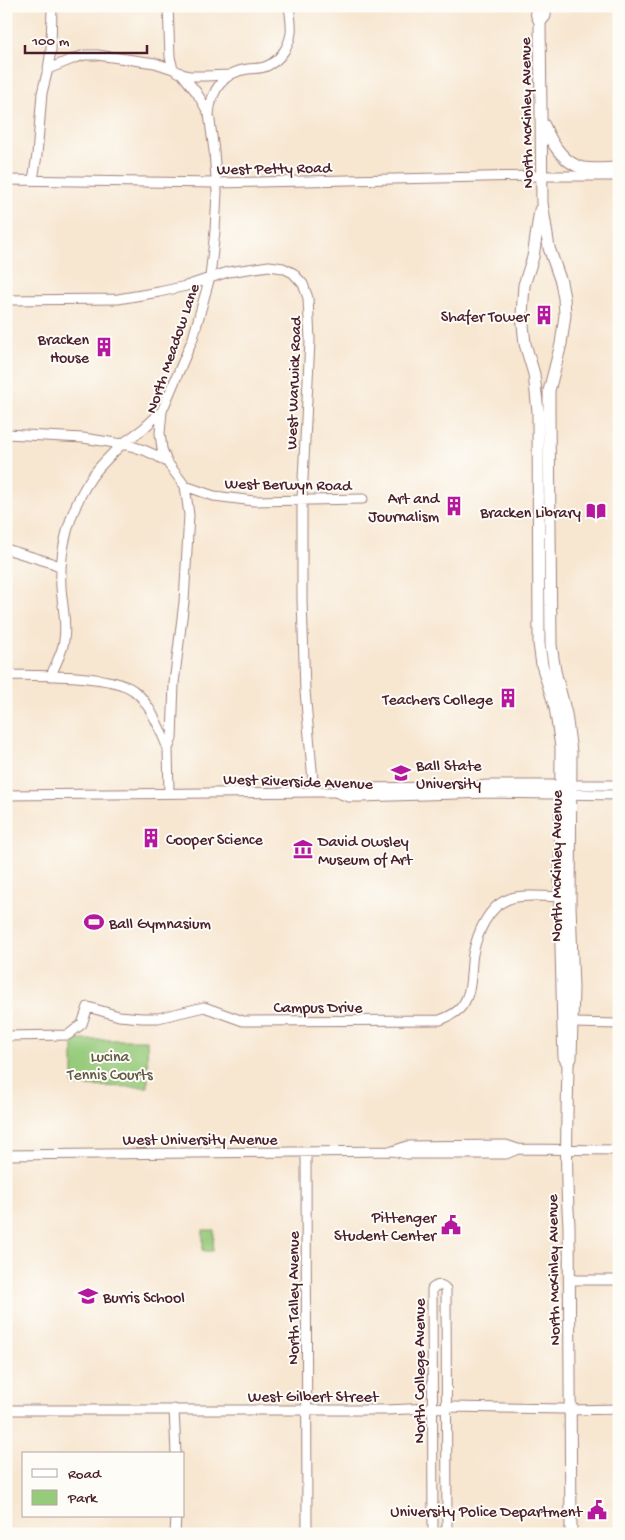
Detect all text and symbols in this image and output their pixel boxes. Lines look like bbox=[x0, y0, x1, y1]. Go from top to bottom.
scale bar bbox=[25, 22, 148, 54]
text: 100 m bbox=[31, 33, 70, 51]
street label: North McKinley Avenue bbox=[518, 36, 539, 189]
street label: West Petty Road bbox=[216, 160, 333, 181]
street label: North Meadow Lane bbox=[143, 281, 206, 417]
building icon: Shafer Tower bbox=[533, 304, 555, 326]
place label: Shafer Tower bbox=[441, 309, 530, 328]
street label: West Warwick Road bbox=[284, 315, 307, 450]
place label: Bracken House bbox=[37, 332, 90, 369]
building icon: Bracken House bbox=[93, 336, 115, 358]
street label: West Berwyn Road bbox=[224, 476, 353, 497]
place label: Art and Journalism bbox=[368, 491, 441, 528]
building icon: Art and Journalism bbox=[443, 495, 465, 517]
library icon: Bracken Library bbox=[585, 500, 607, 522]
place label: Bracken Library bbox=[479, 505, 581, 524]
building icon: Teachers College bbox=[497, 687, 519, 709]
place label: Teachers College bbox=[381, 692, 494, 711]
place label: Ball State University bbox=[415, 758, 482, 795]
school or university icon: Ball State University bbox=[390, 762, 412, 784]
street label: West Riverside Avenue bbox=[223, 771, 374, 796]
street label: North McKinley Avenue bbox=[549, 790, 568, 942]
building icon: Cooper Science bbox=[140, 827, 162, 849]
place label: Cooper Science bbox=[166, 832, 263, 851]
place label: David Owsley Museum of Art bbox=[317, 834, 414, 871]
museum icon: David Owsley Museum of Art bbox=[292, 838, 314, 860]
sports icon: Ball Gymnasium bbox=[83, 911, 105, 933]
place label: Ball Gymnasium bbox=[108, 916, 212, 935]
street label: Campus Drive bbox=[274, 1000, 363, 1019]
park label: Lucina Tennis Courts bbox=[66, 1049, 154, 1086]
street label: West University Avenue bbox=[122, 1132, 278, 1151]
street label: North McKinley Avenue bbox=[545, 1193, 566, 1346]
place label: Pittenger Student Center bbox=[334, 1210, 437, 1247]
public building icon: Pittenger Student Center bbox=[440, 1214, 462, 1236]
street label: North Talley Avenue bbox=[286, 1231, 305, 1365]
school or university icon: Burris School bbox=[77, 1285, 99, 1307]
place label: Burris School bbox=[102, 1290, 185, 1309]
street label: North College Avenue bbox=[412, 1298, 431, 1443]
street label: West Gilbert Street bbox=[248, 1389, 380, 1408]
legend bbox=[22, 1452, 185, 1518]
text: Road bbox=[68, 1466, 102, 1484]
text: Park bbox=[67, 1490, 98, 1508]
public building icon: University Police Department bbox=[586, 1499, 608, 1521]
place label: University Police Department bbox=[390, 1504, 583, 1523]

